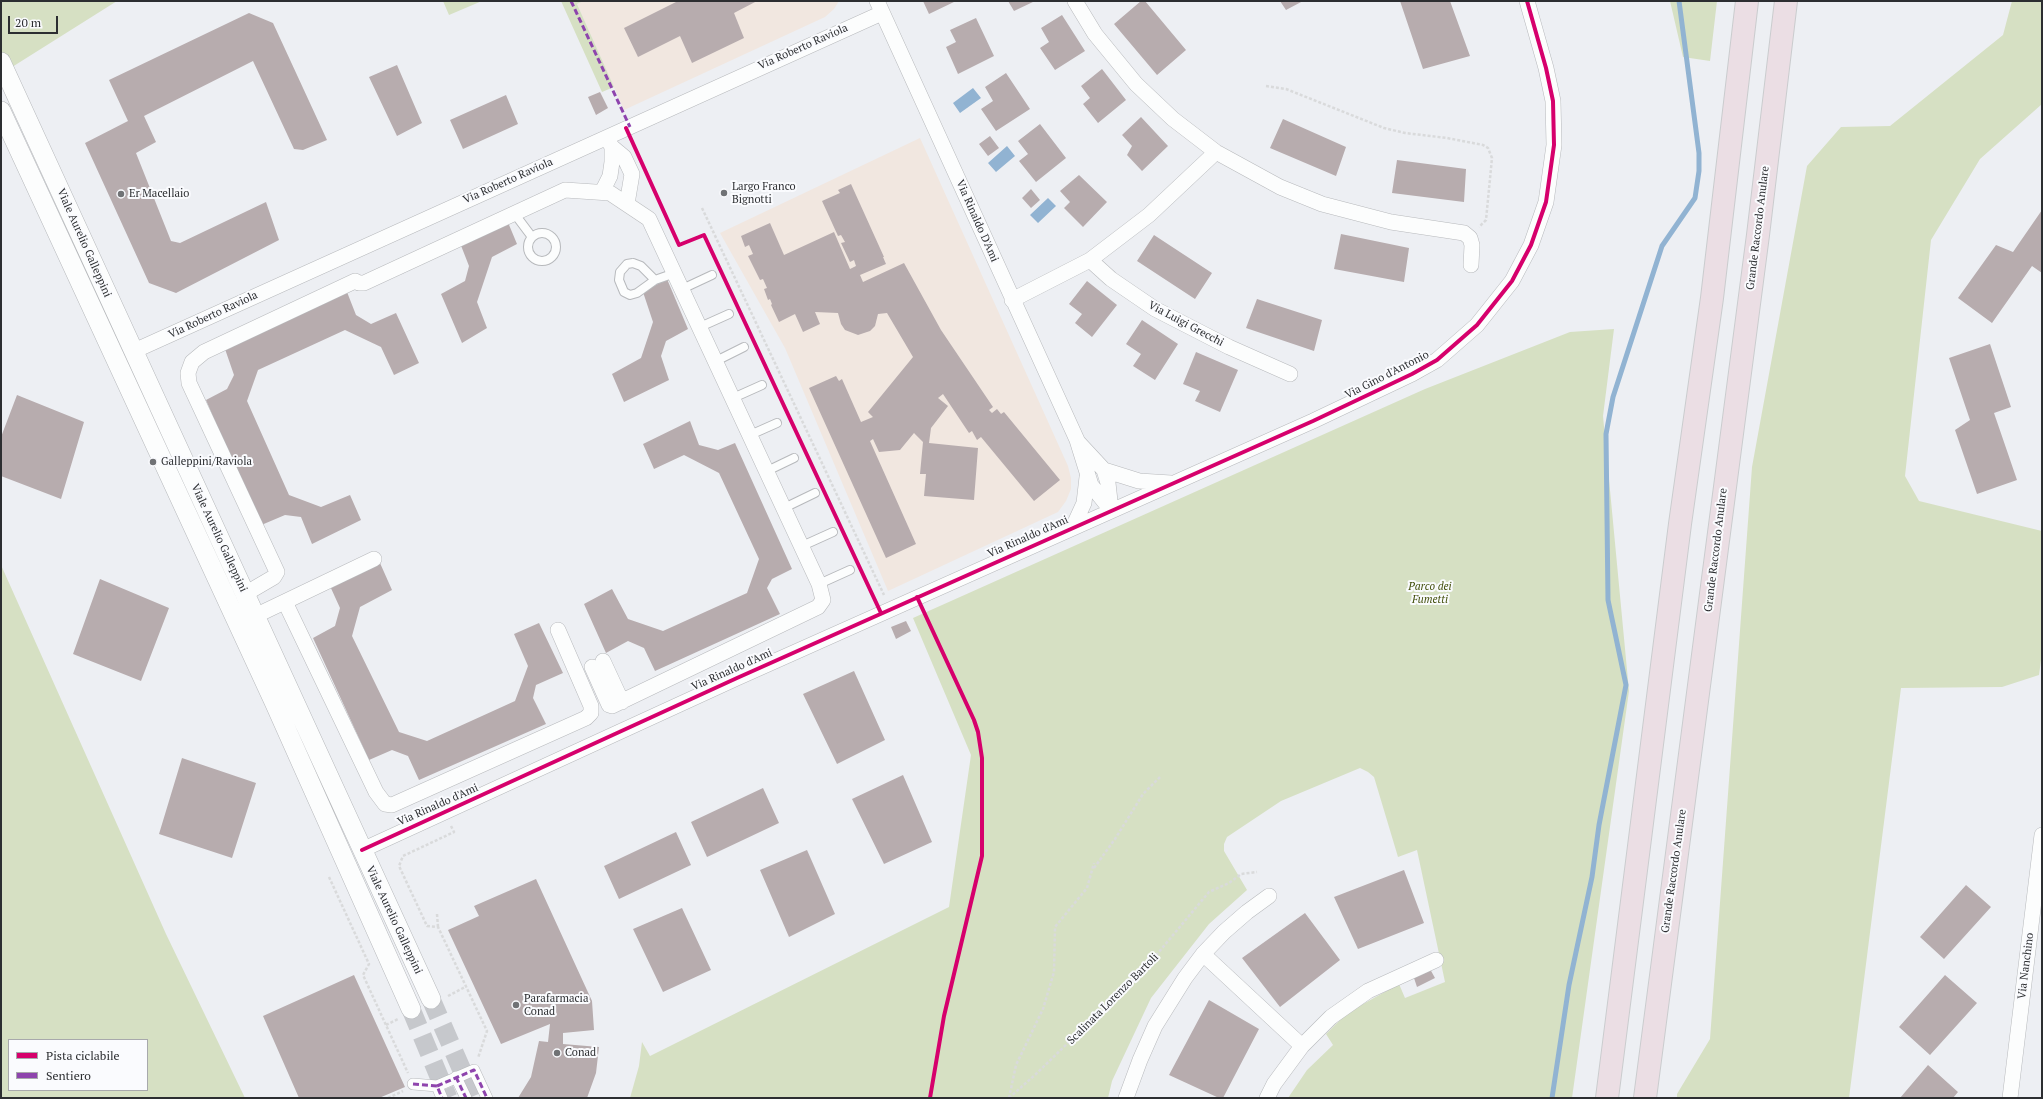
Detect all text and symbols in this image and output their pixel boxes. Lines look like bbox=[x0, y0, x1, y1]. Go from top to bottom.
scale bar bbox=[10, 8, 60, 34]
text: 20 m bbox=[15, 15, 41, 30]
street label: Via Roberto Raviola bbox=[756, 21, 850, 73]
street label: Via Roberto Raviola bbox=[461, 155, 555, 207]
street label: Grande Raccordo Anulare bbox=[1744, 165, 1772, 291]
street label: Via Rinaldo D'Ami bbox=[953, 178, 1001, 264]
place label: Largo Franco Bignotti bbox=[732, 180, 796, 206]
street label: Viale Aurelio Galleppini bbox=[54, 187, 114, 299]
place label: Er Macellaio bbox=[129, 187, 189, 201]
marker: Largo Franco Bignotti bbox=[719, 188, 729, 198]
marker: Er Macellaio bbox=[116, 189, 126, 199]
street label: Via Roberto Raviola bbox=[166, 289, 260, 341]
street label: Via Luigi Grecchi bbox=[1146, 299, 1226, 349]
street label: Via Gino d'Antonio bbox=[1343, 348, 1431, 402]
place label: Galleppini/Raviola bbox=[161, 455, 252, 469]
marker: Galleppini/Raviola bbox=[148, 457, 158, 467]
street label: Viale Aurelio Galleppini bbox=[188, 482, 250, 594]
street label: Grande Raccordo Anulare bbox=[1702, 487, 1730, 613]
street label: Via Rinaldo d'Ami bbox=[986, 513, 1070, 561]
park label: Parco dei Fumetti bbox=[1408, 580, 1452, 606]
street label: Via Rinaldo d'Ami bbox=[690, 646, 774, 694]
street label: Via Rinaldo d'Ami bbox=[396, 781, 480, 829]
street label: Grande Raccordo Anulare bbox=[1659, 808, 1689, 934]
street label: Viale Aurelio Galleppini bbox=[363, 864, 425, 976]
street label: Via Nanchino bbox=[2015, 932, 2037, 1000]
street label: Scalinata Lorenzo Bartoli bbox=[1065, 951, 1161, 1047]
place label: Parafarmacia Conad bbox=[524, 992, 588, 1018]
marker: Parafarmacia Conad bbox=[511, 1000, 521, 1010]
legend bbox=[8, 1039, 148, 1091]
place label: Conad bbox=[565, 1046, 596, 1060]
text: Pista ciclabile bbox=[46, 1048, 120, 1063]
marker: Conad bbox=[552, 1048, 562, 1058]
text: Sentiero bbox=[46, 1068, 91, 1083]

